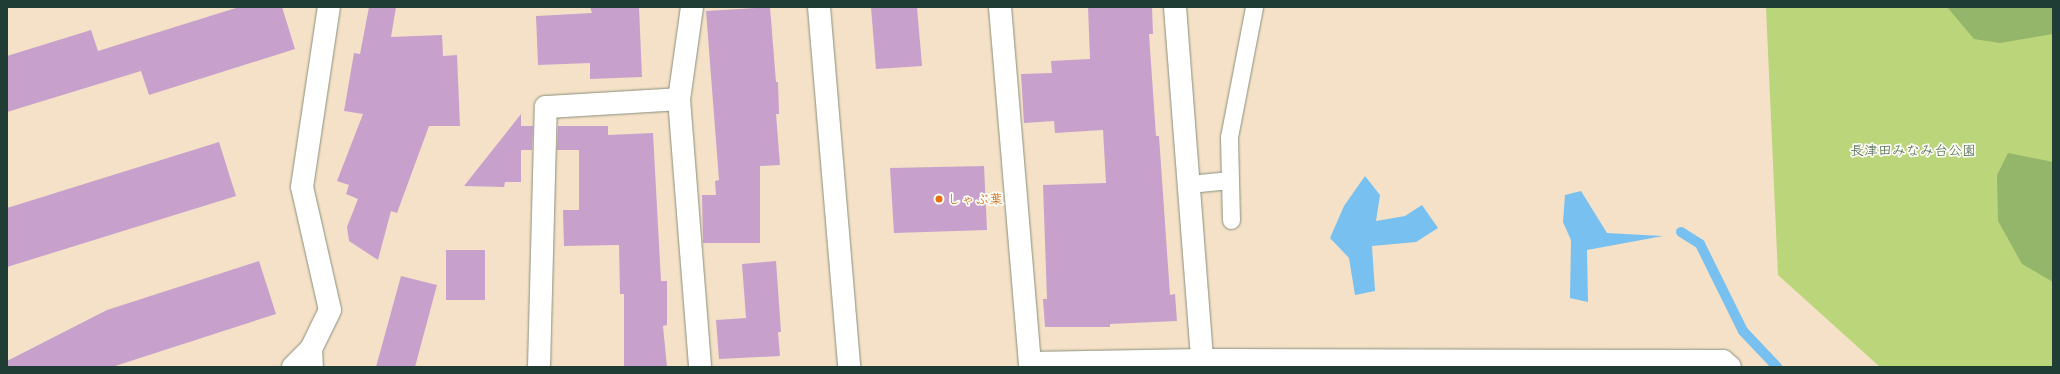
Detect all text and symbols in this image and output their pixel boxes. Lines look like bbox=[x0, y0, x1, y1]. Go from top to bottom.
park label: 長津田みなみ台公園 bbox=[1850, 142, 1976, 158]
place label: しゃぶ葉 bbox=[947, 191, 1003, 207]
marker: しゃぶ葉 bbox=[934, 194, 944, 204]

